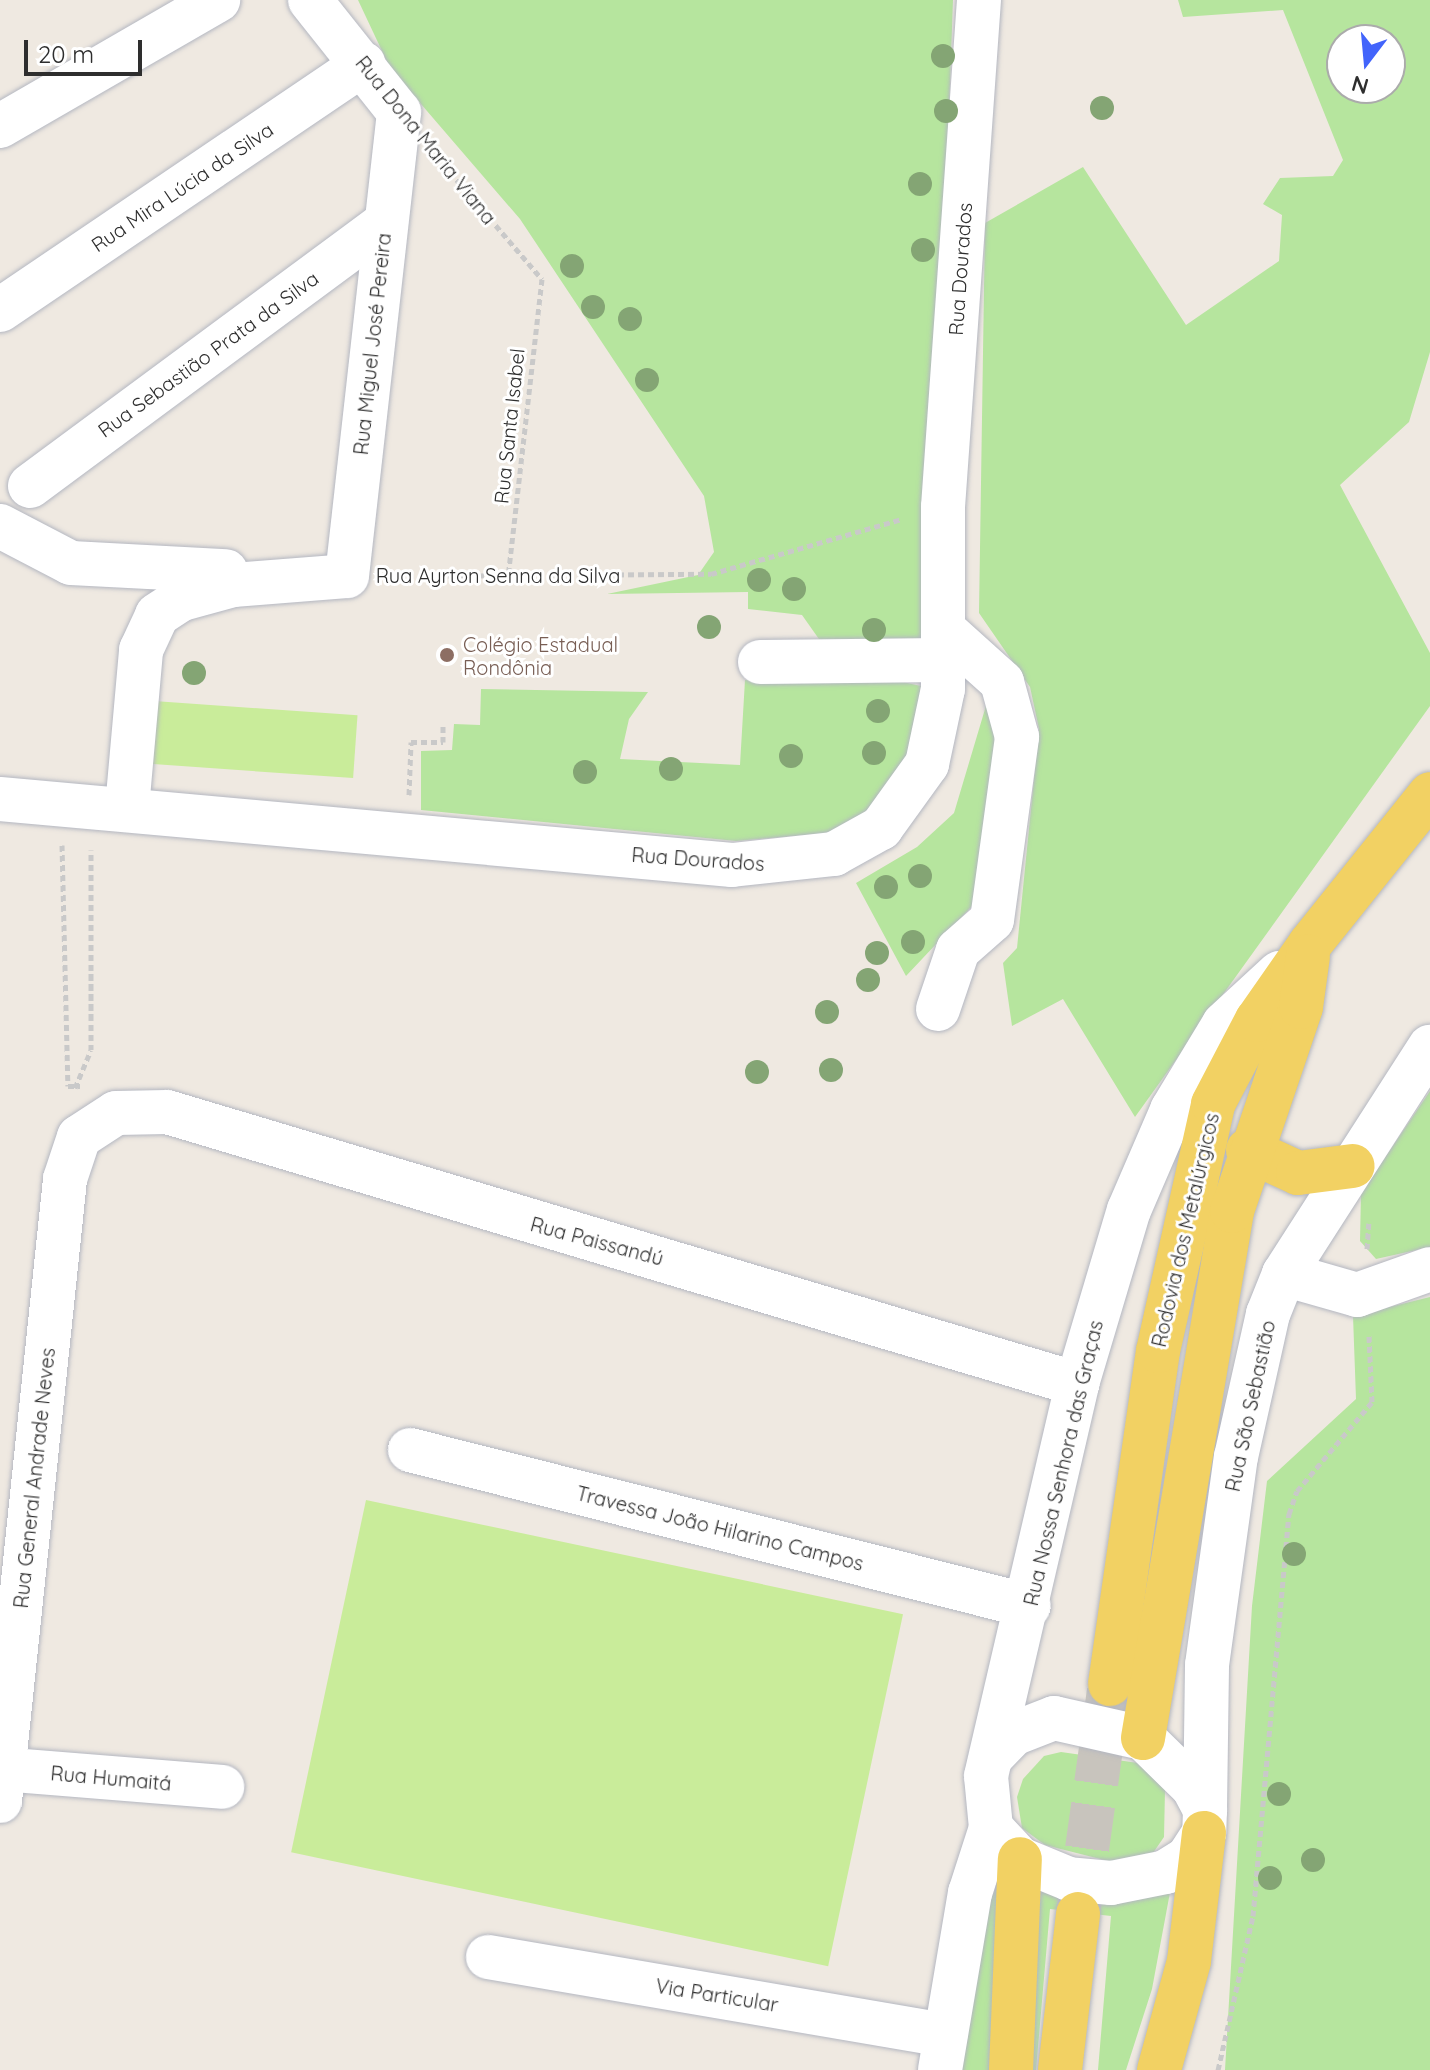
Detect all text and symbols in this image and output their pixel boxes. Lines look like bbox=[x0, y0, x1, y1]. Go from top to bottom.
scale bar bbox=[28, 24, 146, 74]
north arrow bbox=[1326, 24, 1406, 104]
text: 20 m bbox=[38, 39, 94, 69]
street label: Rua Dona Maria Viana bbox=[351, 51, 501, 229]
text: N bbox=[1348, 69, 1372, 101]
street label: Rua Mira Lúcia da Silva bbox=[86, 117, 278, 257]
street label: Rua Dourados bbox=[943, 202, 977, 336]
street label: Rua Miguel José Pereira bbox=[348, 232, 396, 456]
street label: Rua Sebastião Prata da Silva bbox=[93, 266, 323, 442]
street label: Rua Santa Isabel bbox=[489, 347, 529, 505]
street label: Rua Ayrton Senna da Silva bbox=[376, 563, 620, 587]
place label: Colégio Estadual Rondônia bbox=[463, 632, 618, 679]
marker: Colégio Estadual Rondônia bbox=[438, 646, 456, 664]
street label: Rua Dourados bbox=[631, 842, 765, 876]
street label: Rodovia dos Metalúrgicos bbox=[1146, 1111, 1224, 1349]
street label: Rua Paissandú bbox=[528, 1212, 666, 1270]
street label: Rua Nossa Senhora das Graças bbox=[1018, 1318, 1108, 1608]
street label: Rua São Sebastião bbox=[1220, 1318, 1280, 1494]
street label: Rua General Andrade Neves bbox=[8, 1347, 60, 1609]
street label: Travessa João Hilarino Campos bbox=[574, 1481, 866, 1575]
street label: Rua Humaitá bbox=[49, 1761, 173, 1795]
street label: Via Particular bbox=[654, 1973, 780, 2017]

